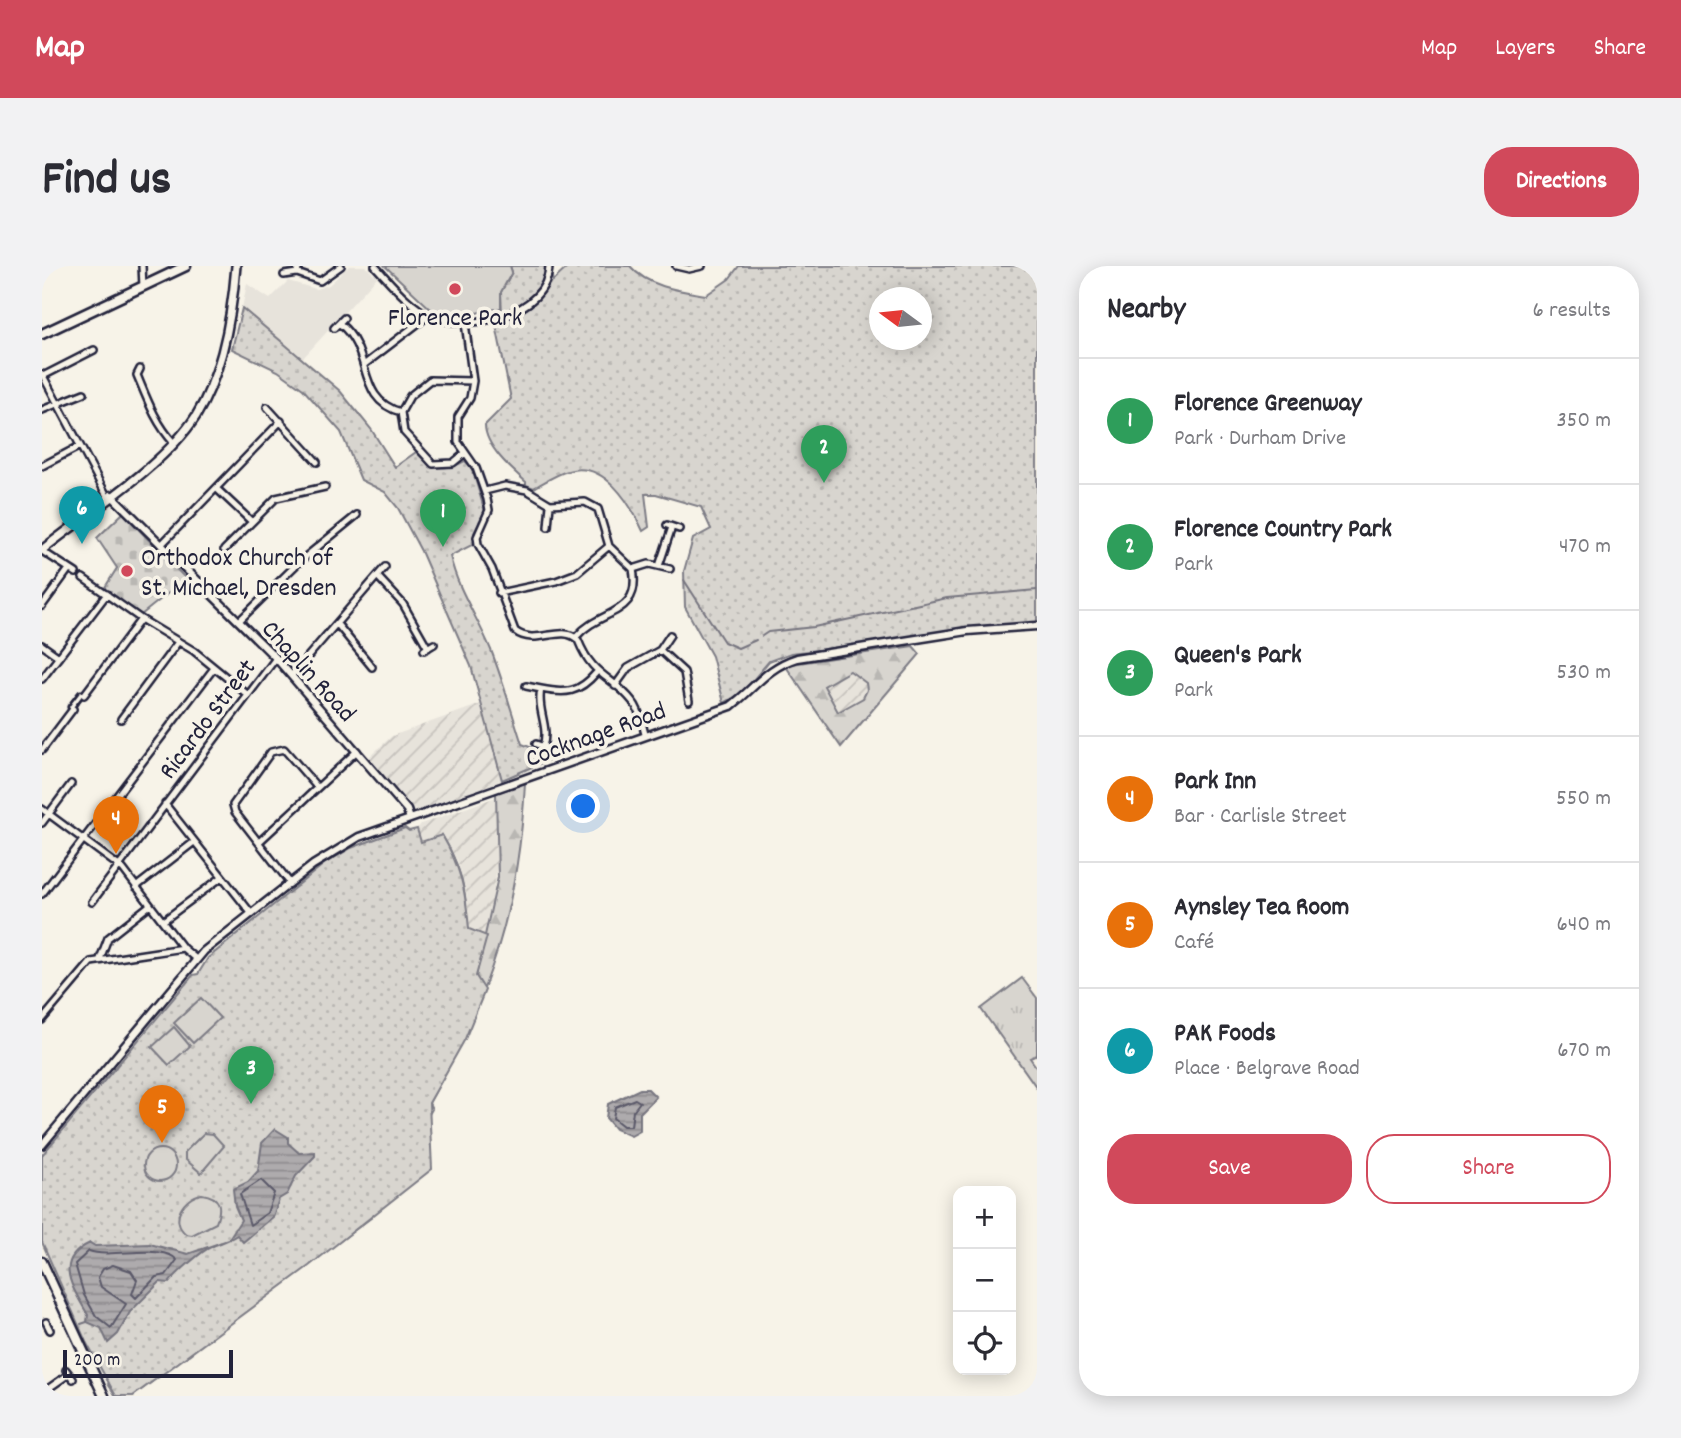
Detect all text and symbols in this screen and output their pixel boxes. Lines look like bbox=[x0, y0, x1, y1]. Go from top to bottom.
text: Map bbox=[35, 26, 85, 73]
text: Map bbox=[1421, 32, 1457, 66]
text: Layers bbox=[1495, 32, 1556, 66]
text: Share bbox=[1594, 32, 1646, 66]
text: Find us bbox=[42, 147, 171, 217]
button: Directions bbox=[1484, 147, 1639, 217]
marker: Florence Park bbox=[447, 281, 463, 297]
north arrow bbox=[869, 287, 932, 350]
text: Nearby bbox=[1107, 290, 1185, 333]
text: 6 results bbox=[1533, 295, 1611, 328]
place label: Florence Park bbox=[388, 301, 522, 338]
text: Florence Greenway bbox=[1174, 386, 1361, 423]
text: 1 bbox=[1127, 405, 1133, 438]
text: 350 m bbox=[1557, 405, 1611, 438]
text: Park · Durham Drive bbox=[1174, 423, 1346, 456]
pin: 2 bbox=[801, 425, 847, 483]
pin: 6 bbox=[59, 486, 105, 544]
pin: 1 bbox=[420, 489, 466, 547]
text: Florence Country Park bbox=[1174, 512, 1392, 549]
text: 2 bbox=[1125, 531, 1135, 564]
text: 470 m bbox=[1559, 531, 1611, 564]
place label: Orthodox Church of St. Michael, Dresden bbox=[141, 541, 337, 608]
text: Park bbox=[1174, 549, 1213, 582]
marker: Orthodox Church of St. Michael, Dresden bbox=[119, 563, 135, 579]
street label: Chaplin Road bbox=[251, 613, 363, 732]
text: Queen's Park bbox=[1174, 638, 1302, 675]
street label: Ricardo Street bbox=[151, 652, 267, 788]
text: 3 bbox=[1125, 657, 1135, 690]
text: 530 m bbox=[1557, 657, 1611, 690]
text: Park bbox=[1174, 675, 1213, 708]
street label: Cocknage Road bbox=[521, 694, 672, 779]
text: Park Inn bbox=[1174, 764, 1256, 801]
text: 4 bbox=[1125, 783, 1135, 816]
text: 550 m bbox=[1556, 783, 1611, 816]
your location bbox=[566, 789, 600, 823]
pin: 4 bbox=[93, 796, 139, 854]
text: Bar · Carlisle Street bbox=[1174, 801, 1347, 834]
text: Aynsley Tea Room bbox=[1174, 890, 1349, 927]
text: 5 bbox=[1125, 909, 1135, 942]
text: 640 m bbox=[1557, 909, 1611, 942]
text: Café bbox=[1174, 927, 1214, 960]
text: PAK Foods bbox=[1174, 1016, 1276, 1053]
text: 6 bbox=[1124, 1035, 1136, 1068]
text: 670 m bbox=[1557, 1035, 1611, 1068]
pin: 3 bbox=[228, 1046, 274, 1104]
text: Place · Belgrave Road bbox=[1174, 1053, 1360, 1086]
pin: 5 bbox=[139, 1085, 185, 1143]
button: Save bbox=[1107, 1134, 1352, 1204]
button: Share bbox=[1366, 1134, 1611, 1204]
map controls bbox=[953, 1186, 1016, 1375]
button: + bbox=[953, 1186, 1016, 1249]
button: − bbox=[953, 1249, 1016, 1312]
button: locate bbox=[953, 1312, 1016, 1375]
scale bar bbox=[63, 1347, 233, 1379]
text: 200 m bbox=[74, 1348, 120, 1375]

